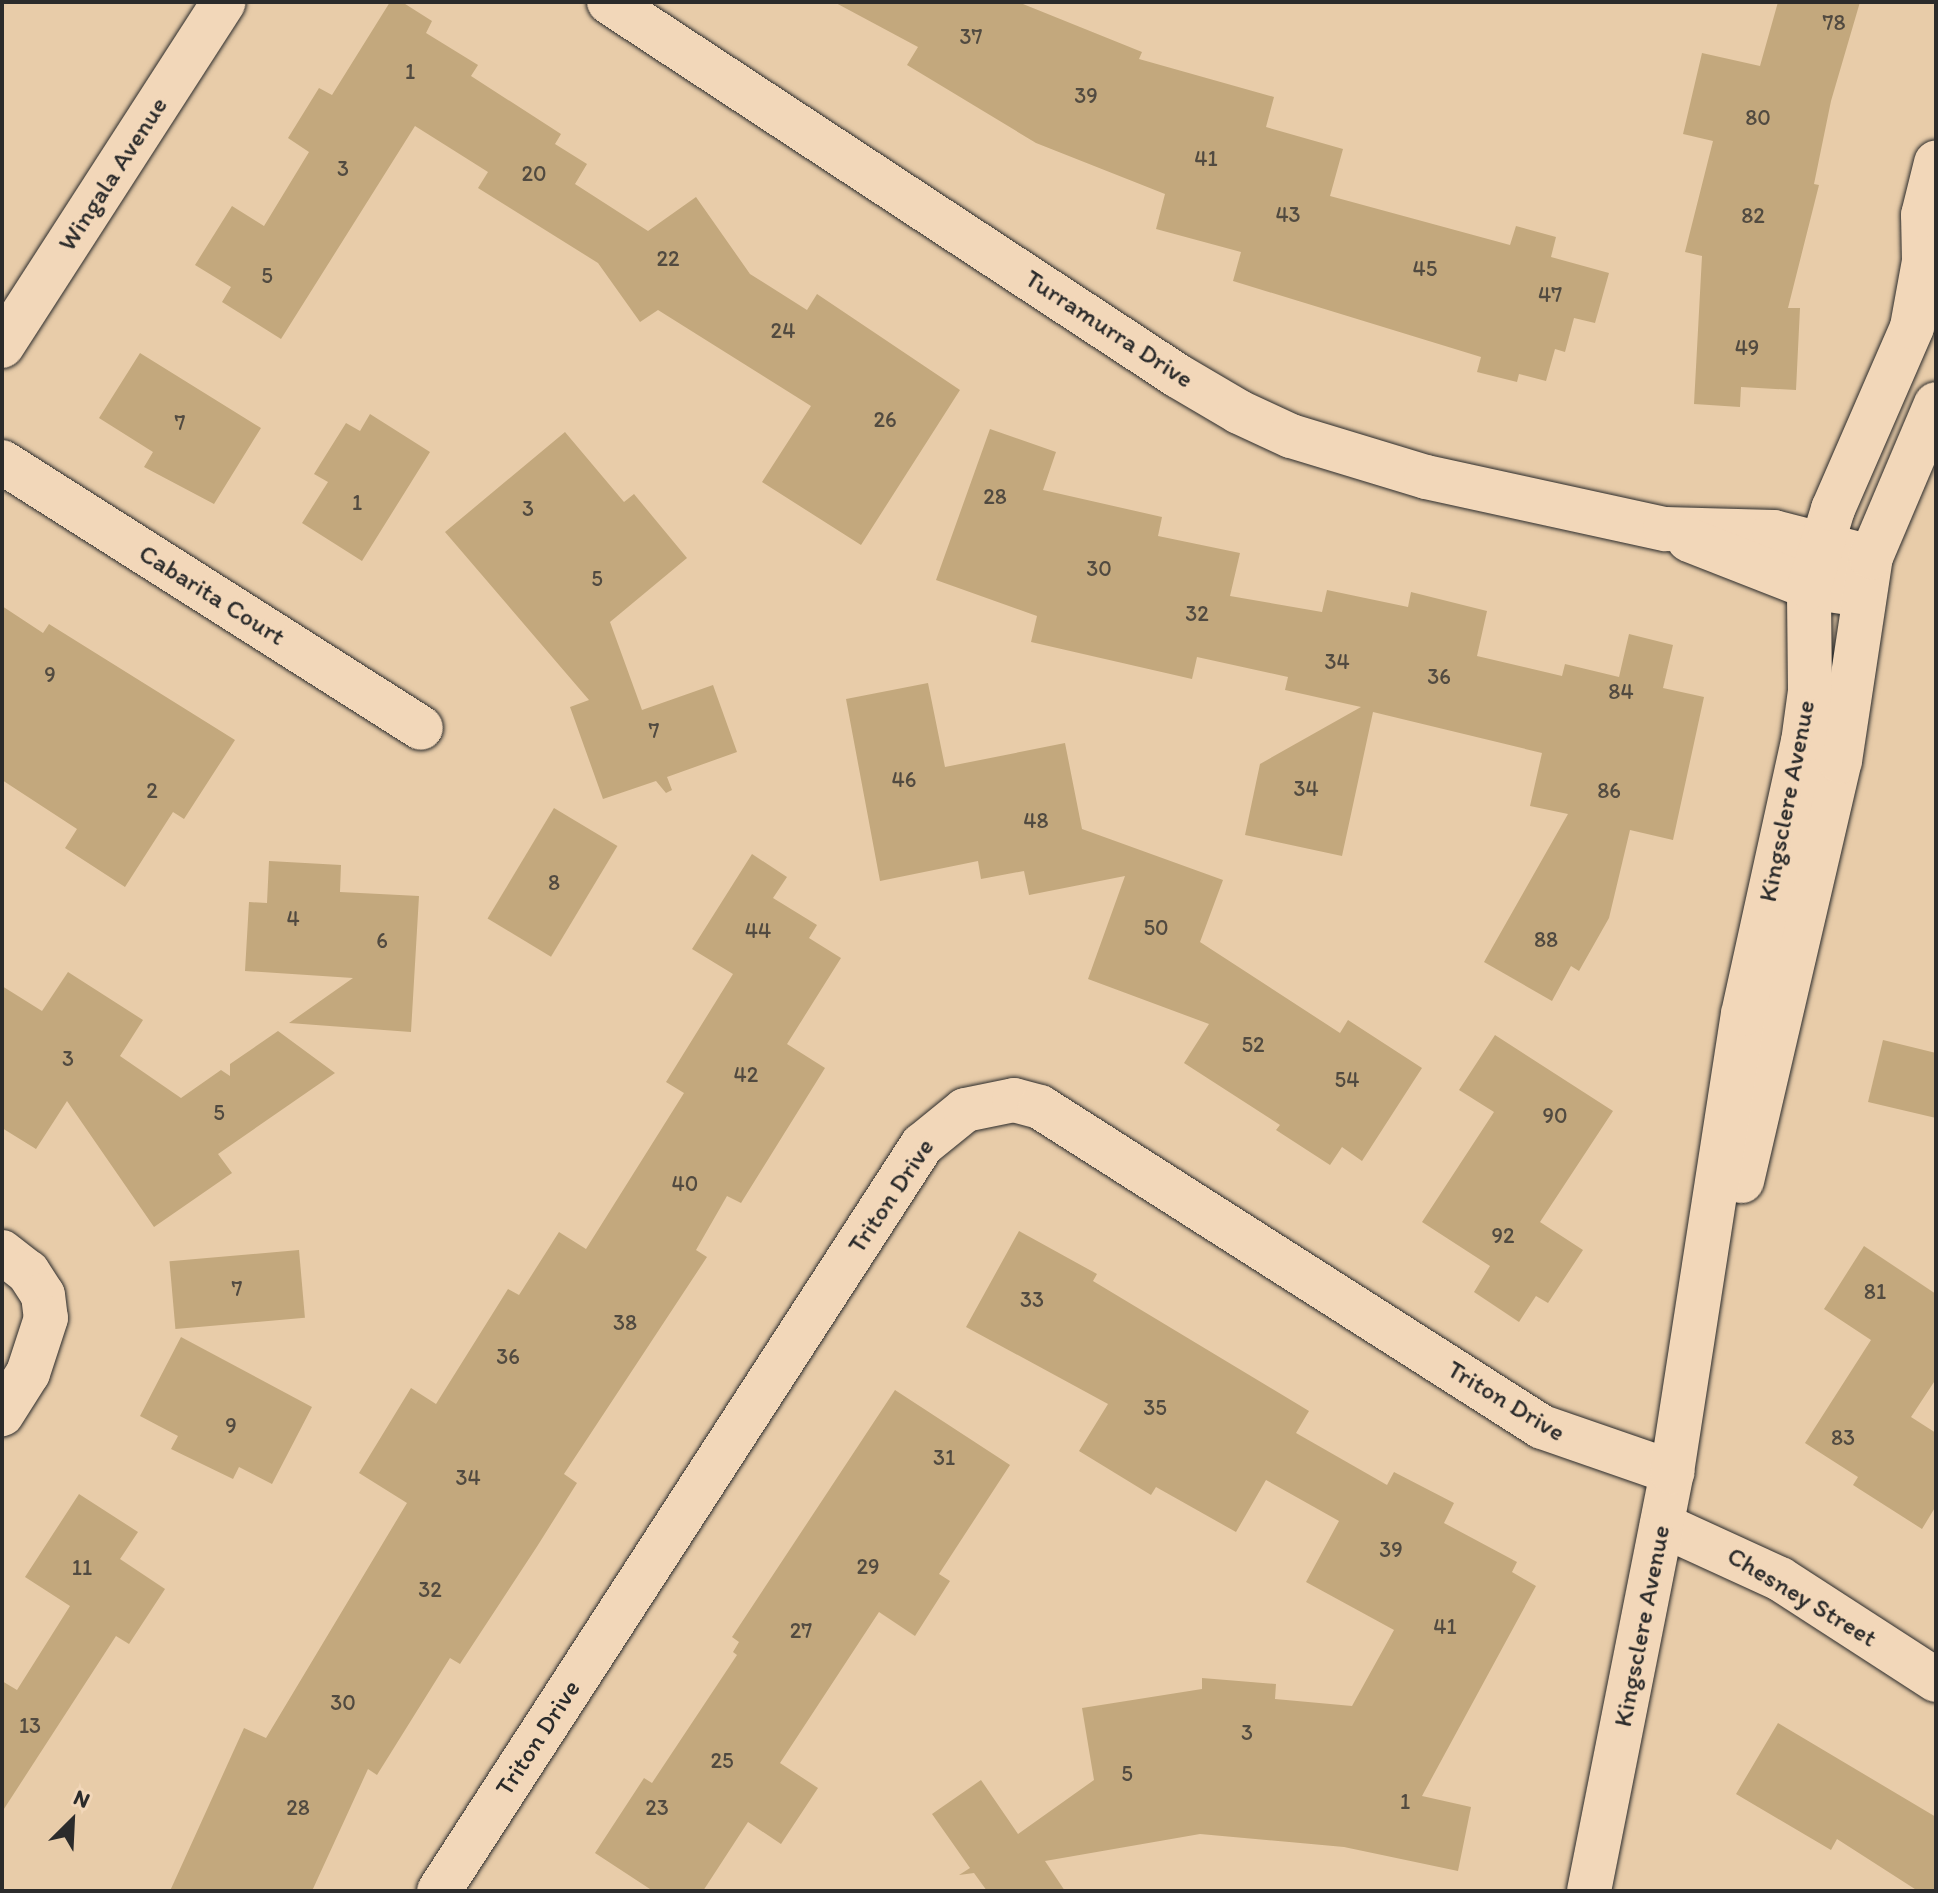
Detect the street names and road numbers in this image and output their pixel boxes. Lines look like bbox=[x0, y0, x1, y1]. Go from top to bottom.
street label: Wingala Avenue bbox=[52, 91, 174, 257]
street label: Turramurra Drive bbox=[1019, 263, 1199, 395]
street label: Cabarita Court bbox=[133, 538, 291, 652]
street label: Kingsclere Avenue bbox=[1752, 698, 1822, 904]
street label: Triton Drive bbox=[841, 1133, 941, 1259]
street label: Triton Drive bbox=[1441, 1354, 1571, 1448]
street label: Kingsclere Avenue bbox=[1607, 1523, 1677, 1729]
street label: Chesney Street bbox=[1722, 1540, 1882, 1654]
street label: Triton Drive bbox=[489, 1674, 587, 1802]

